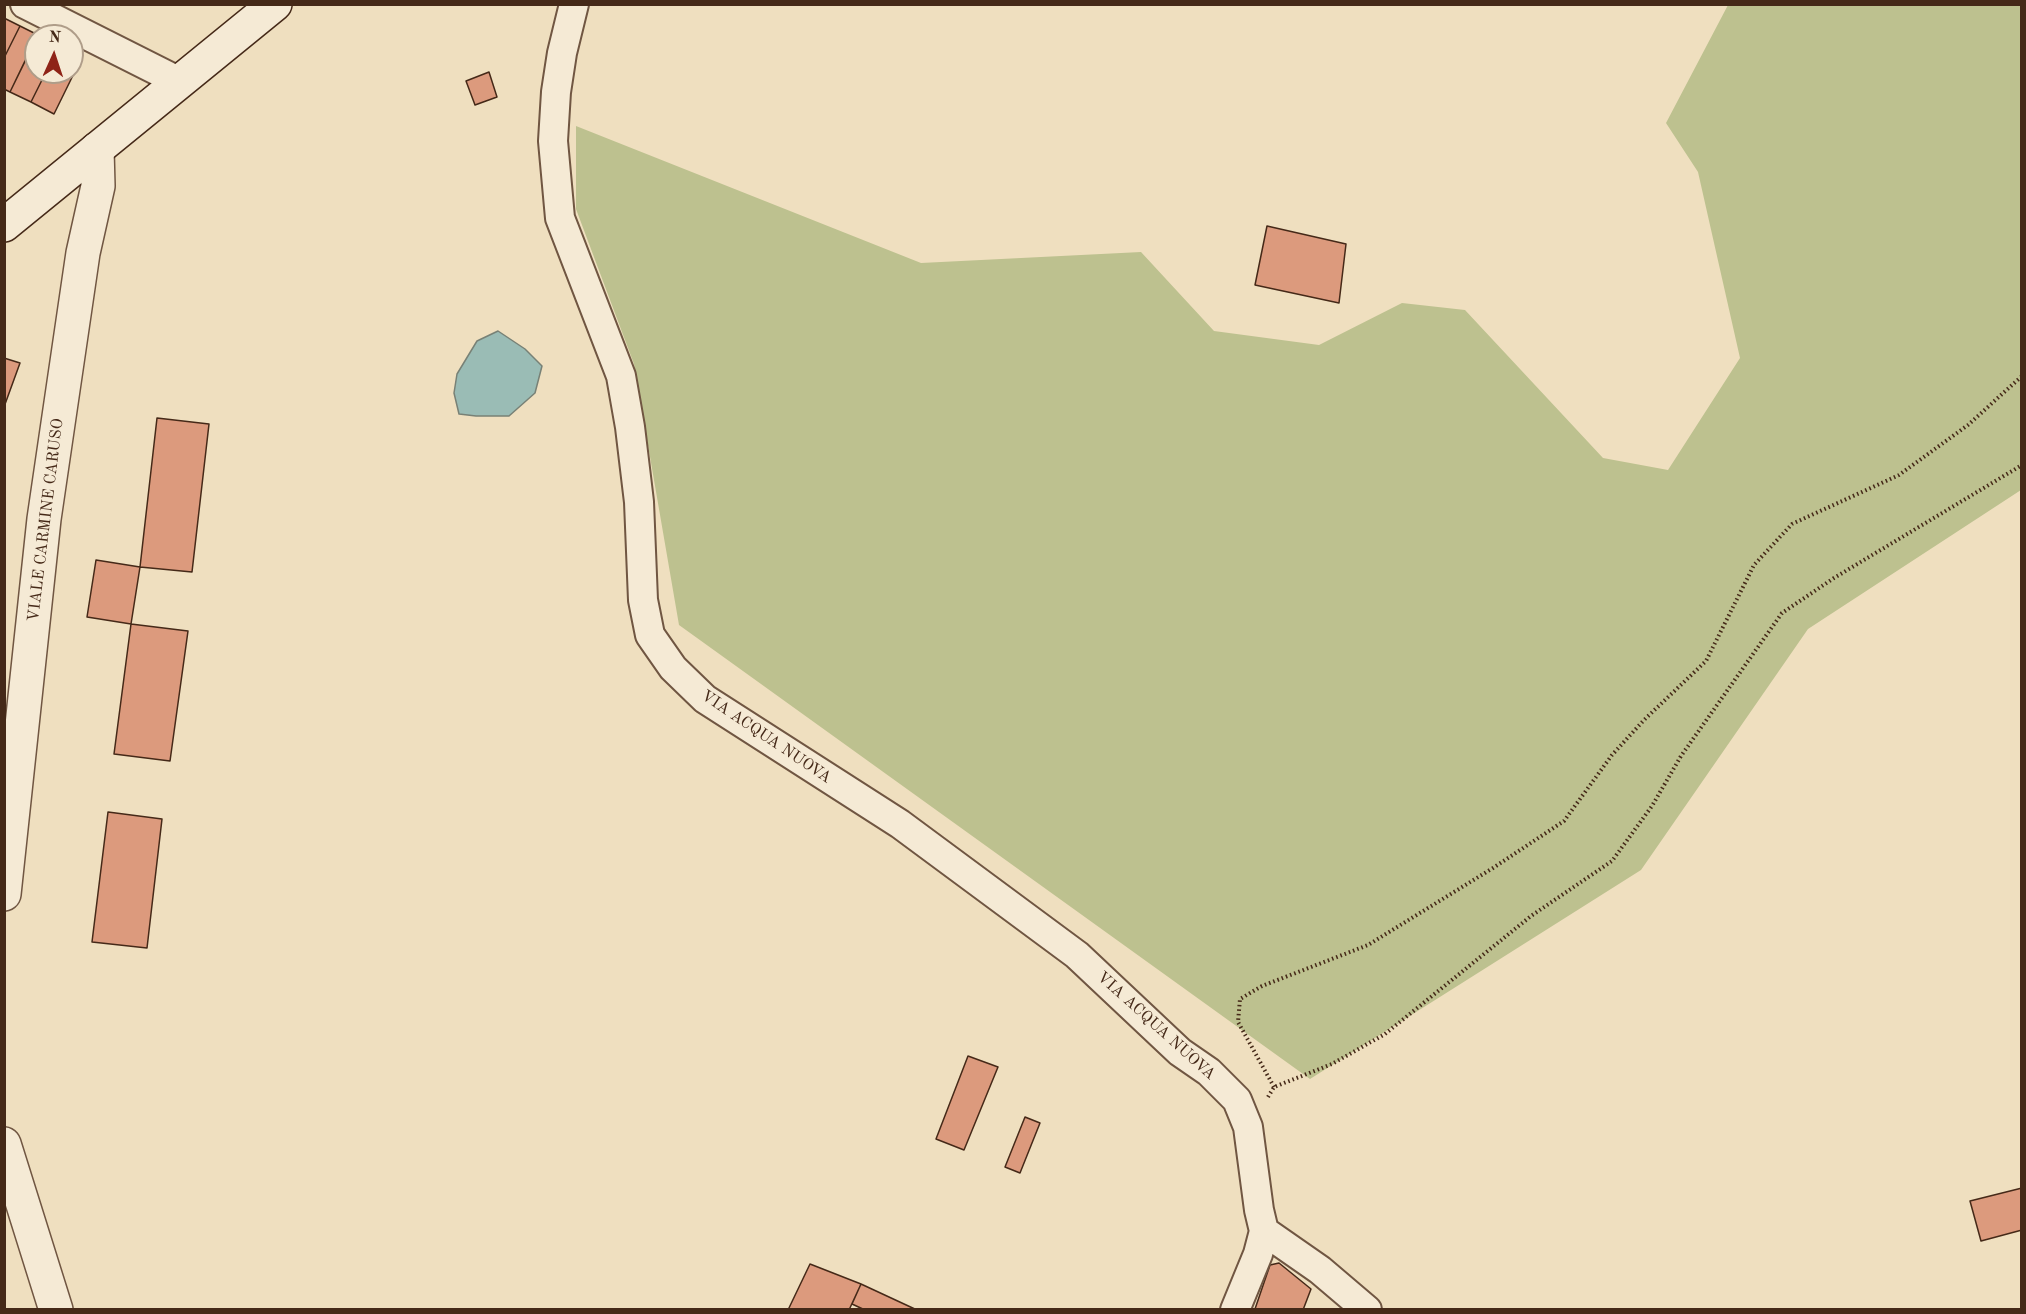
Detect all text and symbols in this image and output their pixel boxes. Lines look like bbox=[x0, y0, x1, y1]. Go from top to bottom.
north arrow bbox=[24, 24, 84, 84]
text: N bbox=[48, 30, 61, 46]
street label: VIALE CARMINE CARUSO bbox=[24, 417, 68, 623]
street label: VIA ACQUA NUOVA bbox=[697, 686, 835, 788]
street label: VIA ACQUA NUOVA bbox=[1093, 968, 1219, 1084]

